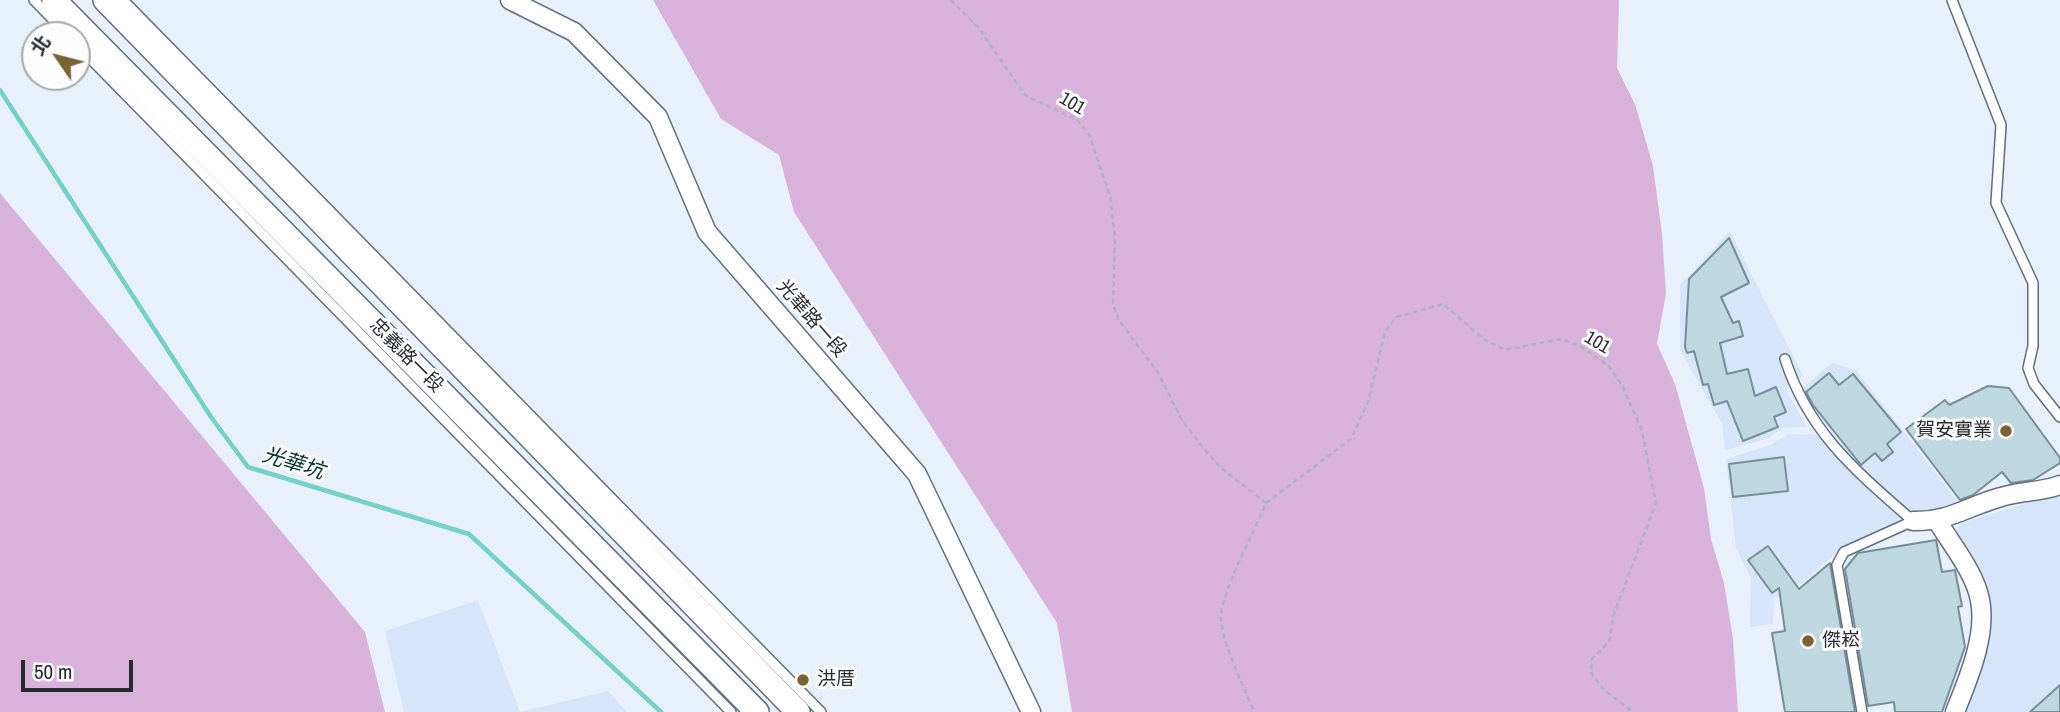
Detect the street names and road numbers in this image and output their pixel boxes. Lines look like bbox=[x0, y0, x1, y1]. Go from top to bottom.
street label: 101 bbox=[1055, 88, 1089, 120]
street label: 光華路一段 bbox=[771, 276, 851, 362]
street label: 忠義路一段 bbox=[364, 314, 448, 398]
street label: 101 bbox=[1580, 327, 1614, 359]

